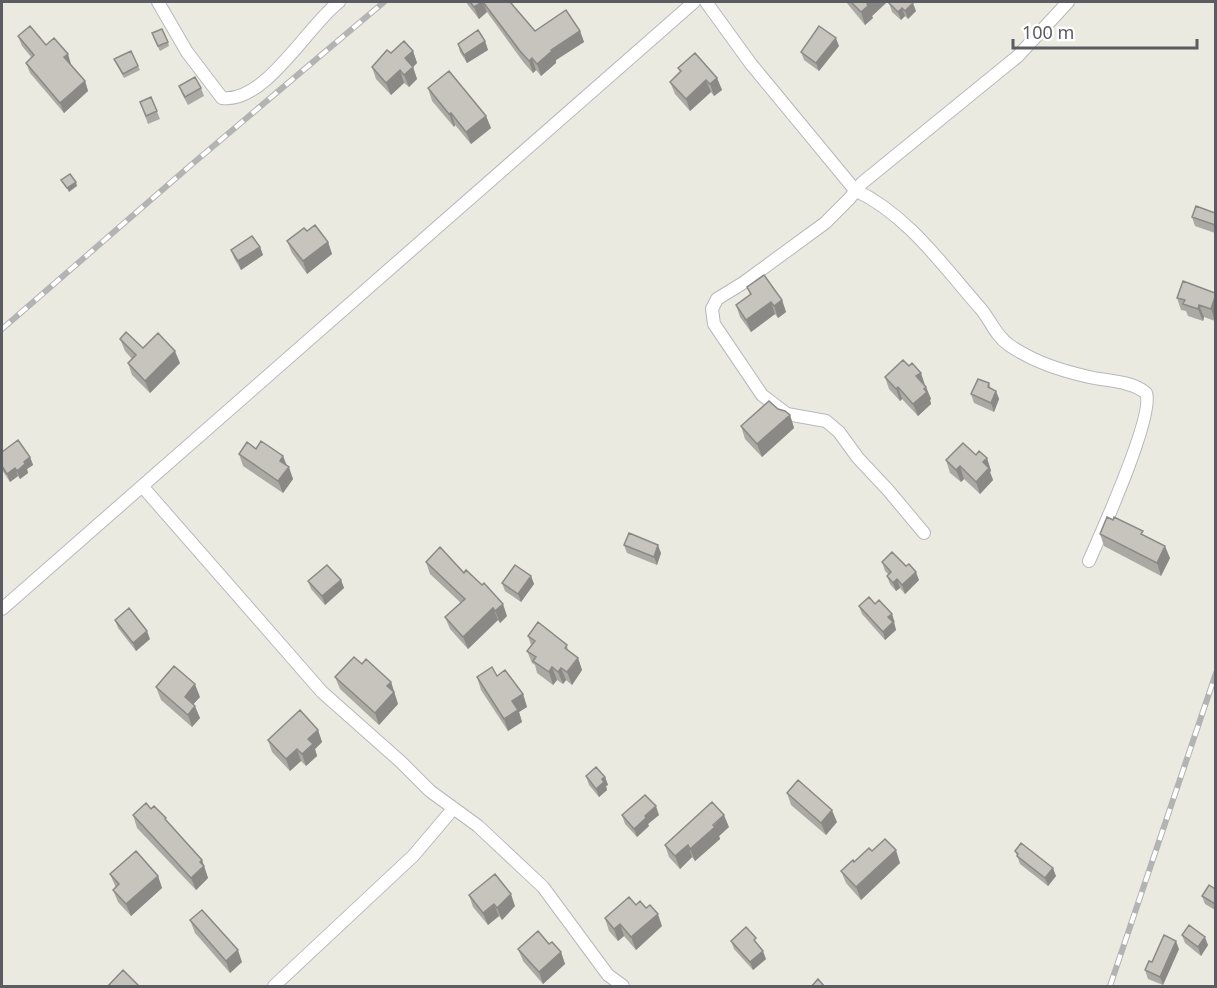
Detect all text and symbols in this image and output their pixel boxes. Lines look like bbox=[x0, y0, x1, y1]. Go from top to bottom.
scale bar bbox=[1013, 12, 1198, 50]
text: 100 m bbox=[1022, 20, 1074, 44]

